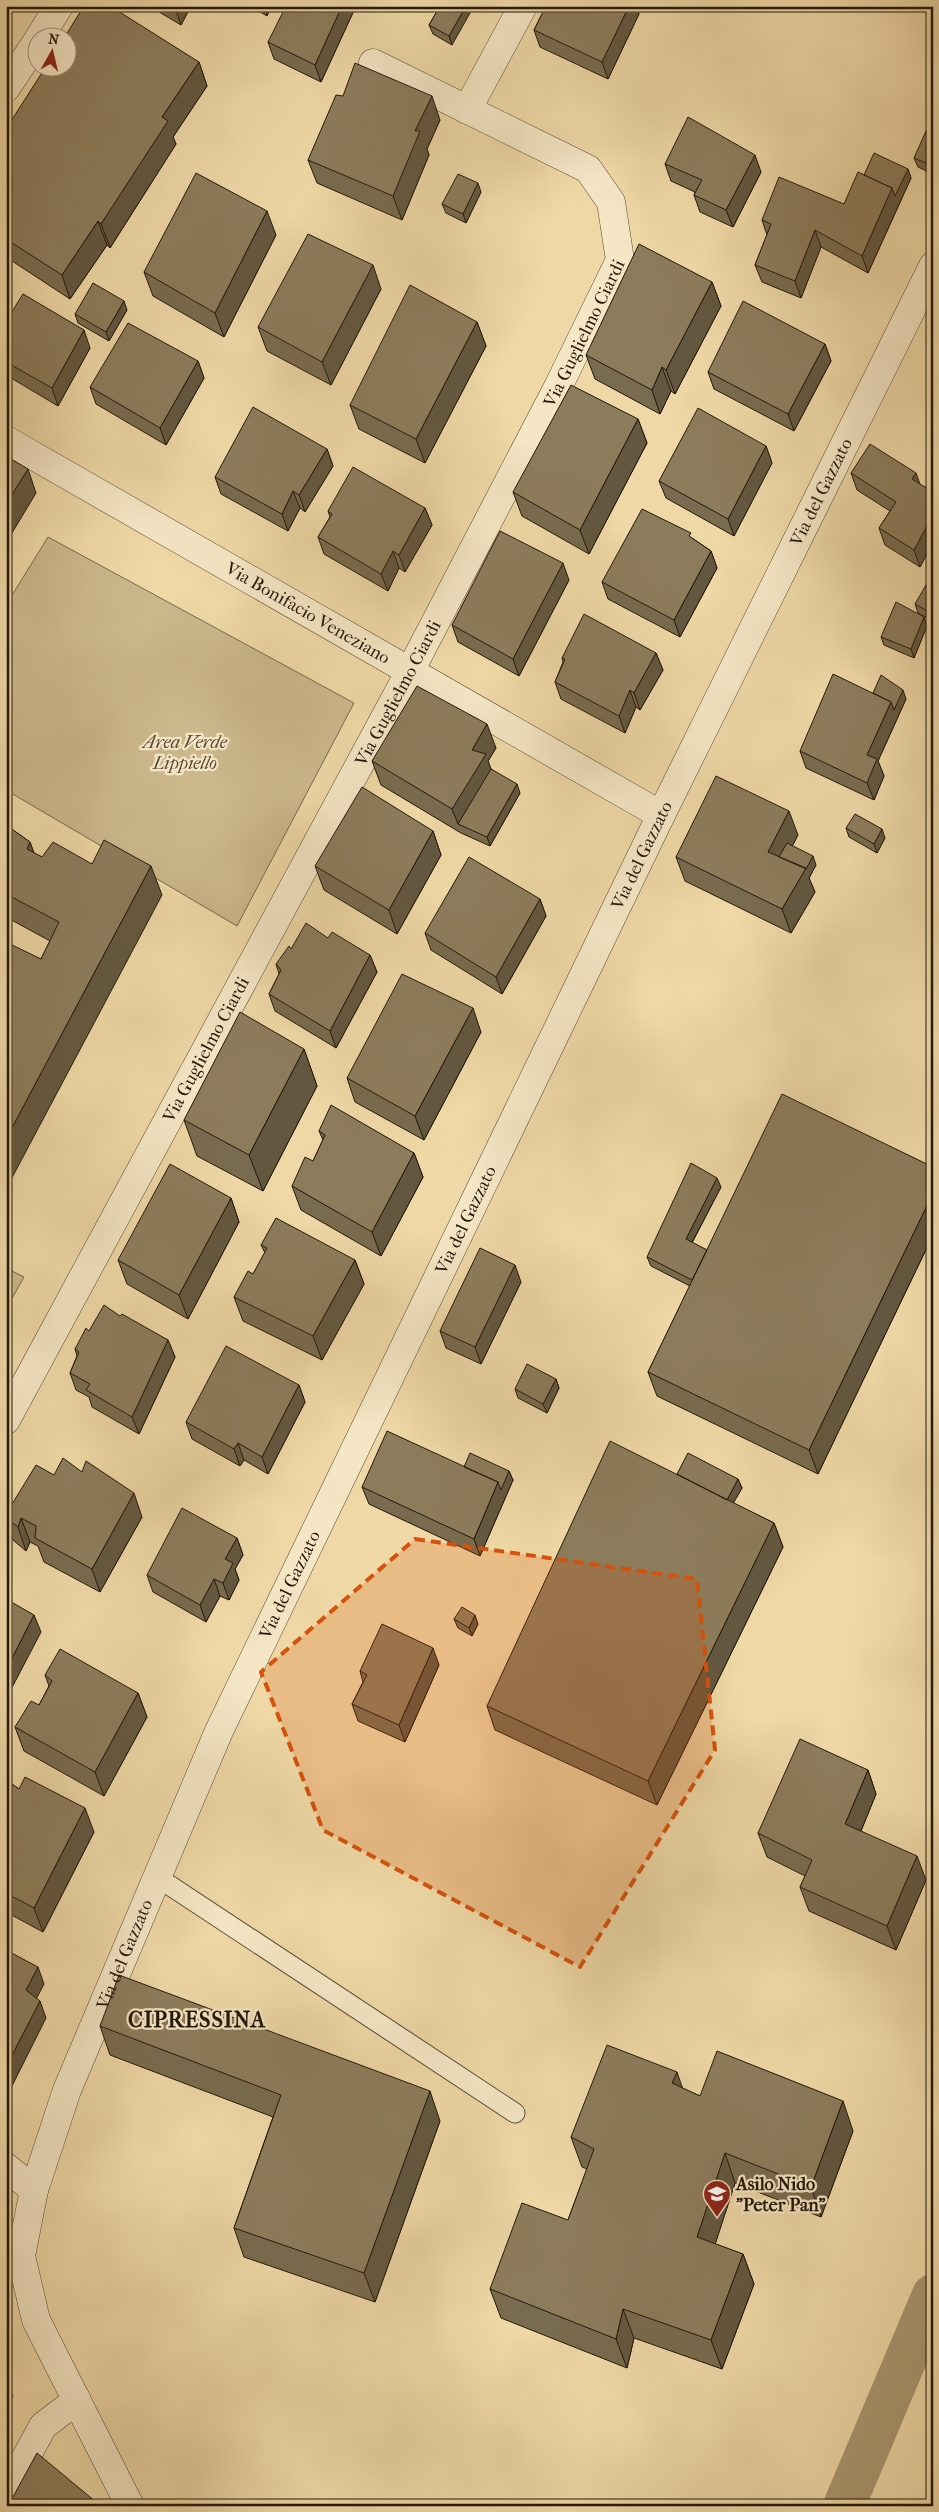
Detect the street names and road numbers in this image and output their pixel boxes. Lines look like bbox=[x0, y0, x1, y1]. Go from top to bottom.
street label: Via Guglielmo Ciardi bbox=[539, 256, 630, 412]
street label: Via del Gazzato bbox=[785, 435, 857, 551]
street label: Via Bonifacio Veneziano bbox=[221, 557, 394, 669]
street label: Via Guglielmo Ciardi bbox=[350, 616, 446, 770]
street label: Via del Gazzato bbox=[607, 798, 677, 914]
street label: Via Guglielmo Ciardi bbox=[158, 973, 254, 1127]
street label: Via del Gazzato bbox=[431, 1163, 501, 1279]
street label: Via del Gazzato bbox=[255, 1527, 325, 1643]
street label: Via del Gazzato bbox=[92, 1896, 157, 2014]

